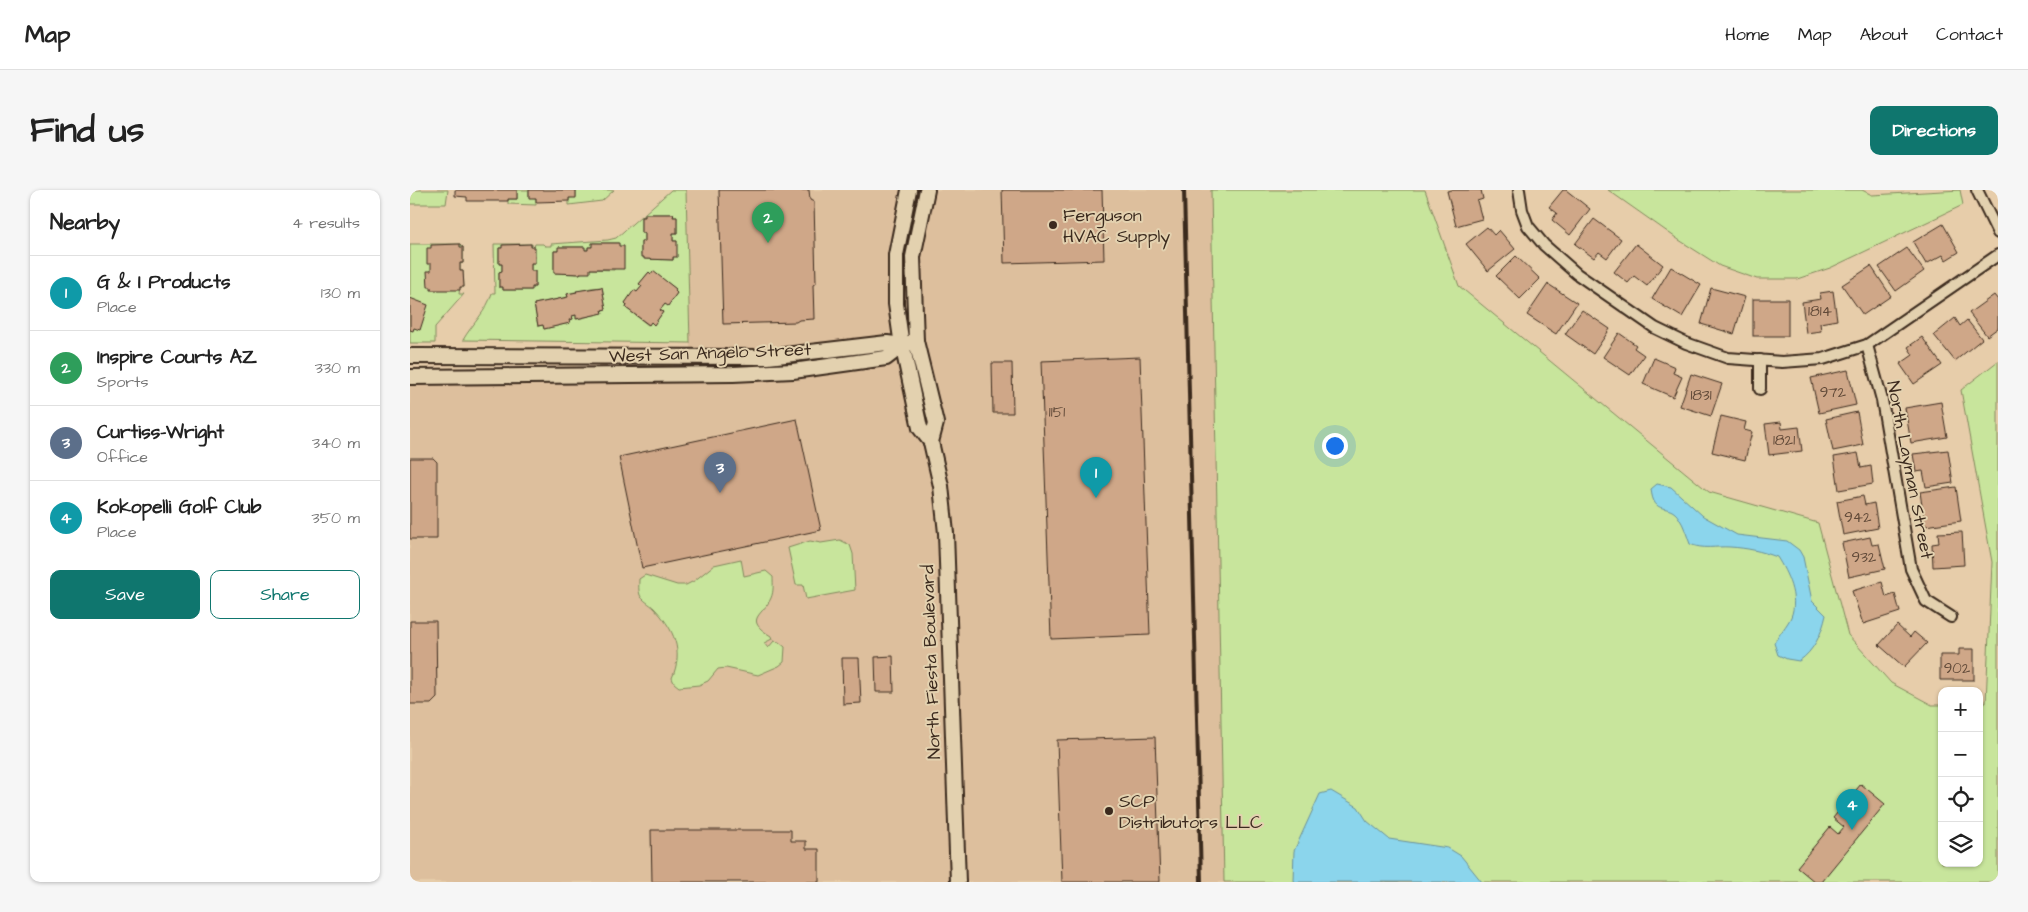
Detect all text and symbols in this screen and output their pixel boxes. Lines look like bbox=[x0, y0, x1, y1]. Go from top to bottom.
text: Map bbox=[25, 18, 70, 52]
text: Home bbox=[1725, 22, 1770, 47]
text: Map bbox=[1798, 22, 1832, 47]
text: About bbox=[1860, 22, 1908, 47]
text: Contact bbox=[1936, 22, 2003, 47]
text: Find us bbox=[30, 106, 144, 155]
button: Directions bbox=[1870, 106, 1998, 155]
pin: 2 bbox=[752, 202, 784, 243]
place label: Ferguson HVAC Supply bbox=[1063, 203, 1170, 250]
text: Nearby bbox=[50, 208, 120, 237]
text: 4 results bbox=[292, 212, 360, 234]
marker: Ferguson HVAC Supply bbox=[1047, 219, 1059, 231]
text: G & I Products bbox=[97, 269, 231, 296]
text: 1 bbox=[65, 282, 67, 304]
text: 130 m bbox=[321, 282, 360, 304]
text: Place bbox=[97, 296, 137, 318]
house number: 1814 bbox=[1808, 301, 1832, 322]
street label: West San Angelo Street bbox=[608, 337, 812, 370]
text: Inspire Courts AZ bbox=[97, 344, 257, 371]
text: 2 bbox=[61, 357, 71, 379]
text: 330 m bbox=[315, 357, 360, 379]
text: Sports bbox=[97, 371, 149, 393]
street label: North Layman Street bbox=[1879, 379, 1940, 562]
house number: 972 bbox=[1820, 382, 1847, 403]
house number: 1831 bbox=[1690, 385, 1712, 406]
house number: 1151 bbox=[1049, 402, 1065, 423]
text: Curtiss-Wright bbox=[97, 419, 224, 446]
house number: 1821 bbox=[1773, 430, 1795, 451]
text: 3 bbox=[62, 432, 70, 454]
text: 340 m bbox=[312, 432, 360, 454]
your location bbox=[1322, 433, 1348, 459]
text: Office bbox=[97, 446, 148, 468]
pin: 3 bbox=[704, 452, 736, 493]
pin: 1 bbox=[1080, 457, 1112, 498]
text: Kokopelli Golf Club bbox=[97, 494, 261, 521]
text: 4 bbox=[61, 507, 71, 529]
text: 350 m bbox=[312, 507, 360, 529]
house number: 942 bbox=[1844, 507, 1872, 528]
text: Place bbox=[97, 521, 137, 543]
house number: 932 bbox=[1852, 547, 1877, 568]
street label: North Fiesta Boulevard bbox=[915, 564, 947, 760]
button: Save bbox=[50, 570, 200, 619]
button: Share bbox=[210, 570, 360, 619]
house number: 902 bbox=[1944, 658, 1971, 679]
map controls bbox=[1938, 687, 1983, 867]
button: + bbox=[1938, 687, 1983, 732]
button: − bbox=[1938, 732, 1983, 777]
button: locate bbox=[1938, 777, 1983, 822]
place label: SCP Distributors LLC bbox=[1119, 789, 1263, 835]
pin: 4 bbox=[1836, 789, 1868, 830]
marker: SCP Distributors LLC bbox=[1103, 805, 1115, 817]
button: layers bbox=[1938, 822, 1983, 867]

